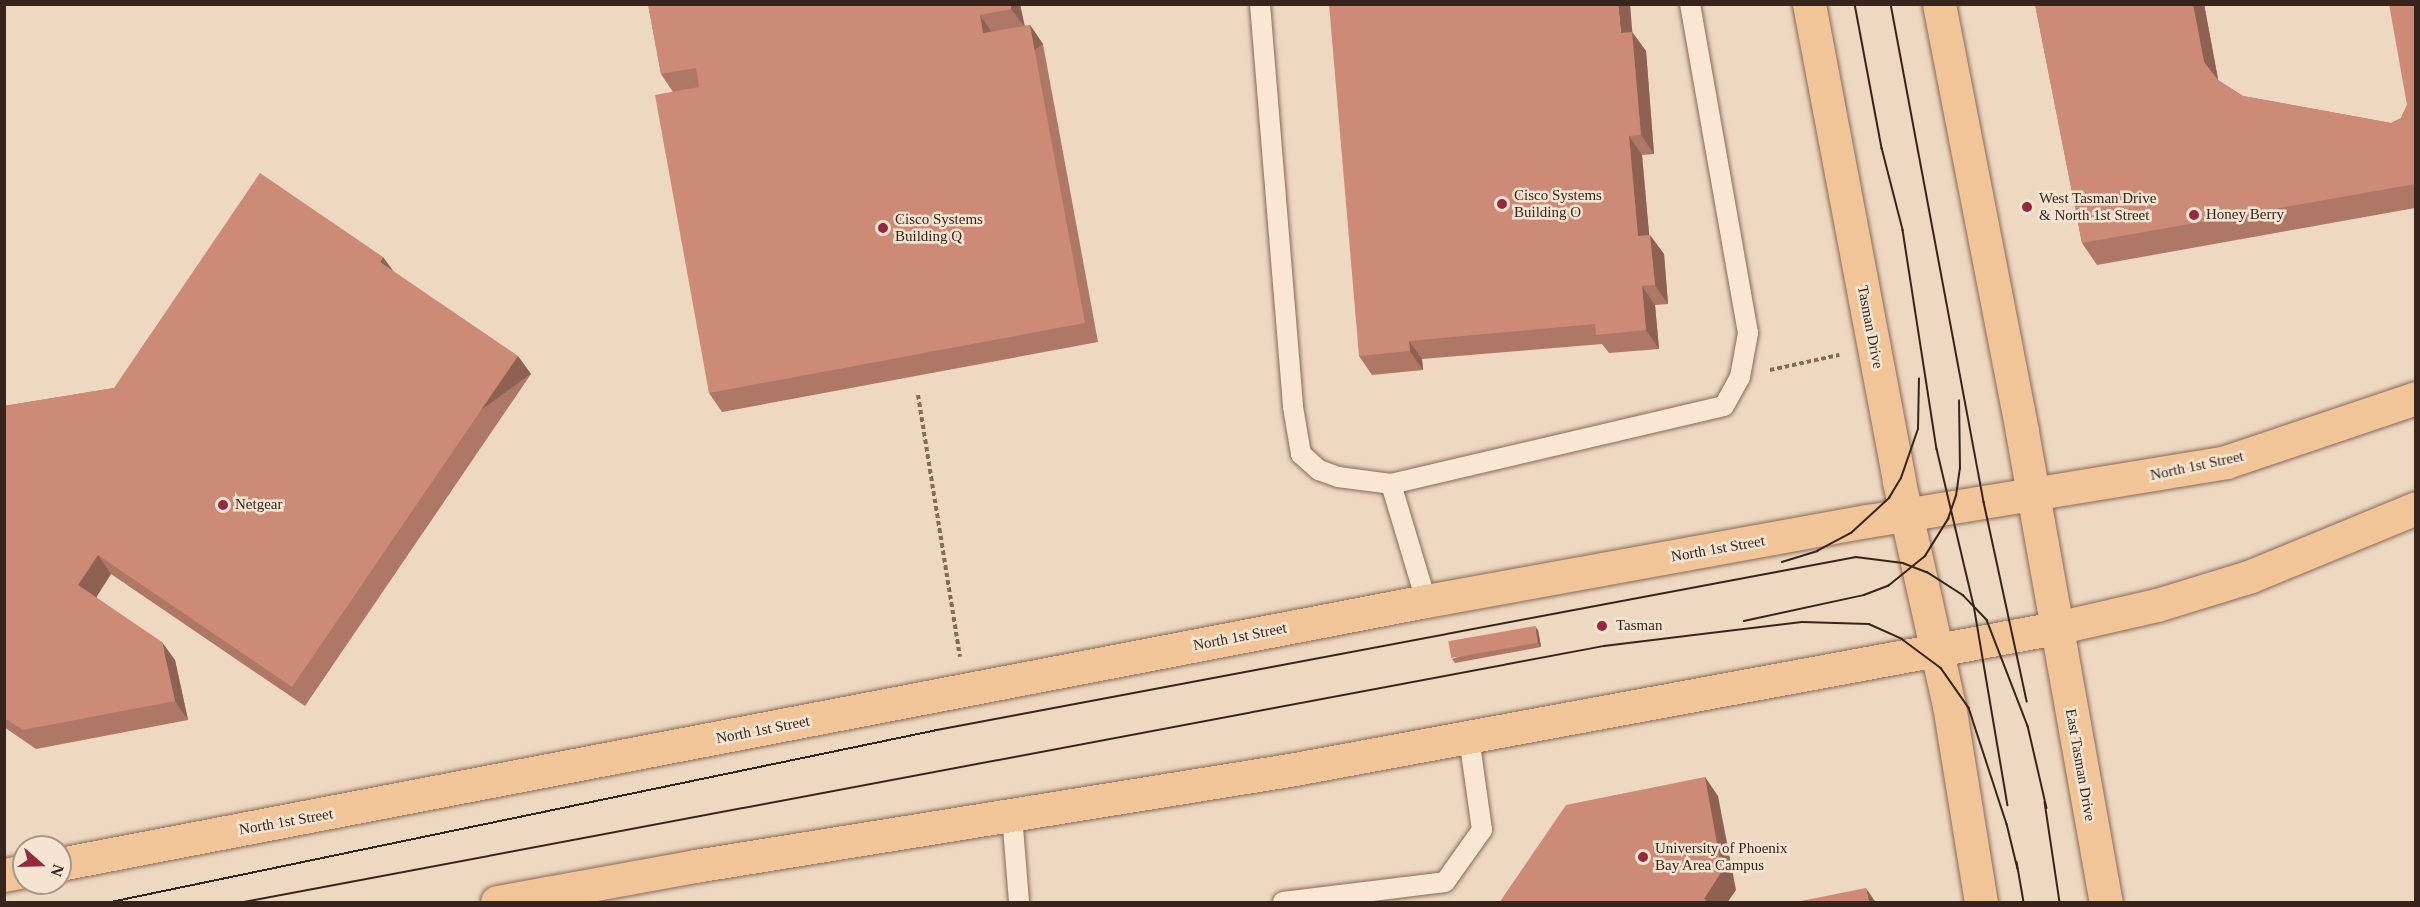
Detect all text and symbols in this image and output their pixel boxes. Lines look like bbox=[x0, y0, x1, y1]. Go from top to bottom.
place label: Cisco Systems Building O bbox=[1514, 186, 1602, 221]
place label: West Tasman Drive & North 1st Street bbox=[2039, 189, 2157, 224]
marker: Cisco Systems Building O bbox=[1495, 197, 1509, 211]
marker: West Tasman Drive & North 1st Street bbox=[2020, 200, 2034, 214]
place label: Honey Berry bbox=[2206, 206, 2284, 224]
marker: Honey Berry bbox=[2187, 208, 2201, 222]
place label: Cisco Systems Building Q bbox=[895, 210, 983, 245]
marker: Cisco Systems Building Q bbox=[876, 221, 890, 235]
street label: Tasman Drive bbox=[1853, 284, 1887, 370]
street label: North 1st Street bbox=[2149, 447, 2245, 485]
place label: Netgear bbox=[235, 496, 282, 514]
marker: Netgear bbox=[216, 498, 230, 512]
street label: North 1st Street bbox=[1670, 532, 1766, 566]
marker: Tasman bbox=[1593, 617, 1611, 635]
place label: Tasman bbox=[1616, 617, 1662, 635]
street label: North 1st Street bbox=[1192, 619, 1288, 655]
street label: East Tasman Drive bbox=[2061, 707, 2099, 823]
street label: North 1st Street bbox=[715, 712, 811, 748]
street label: North 1st Street bbox=[238, 805, 334, 839]
north arrow bbox=[12, 835, 72, 895]
place label: University of Phoenix Bay Area Campus bbox=[1655, 839, 1787, 874]
marker: University of Phoenix Bay Area Campus bbox=[1636, 850, 1650, 864]
text: N bbox=[48, 862, 67, 879]

